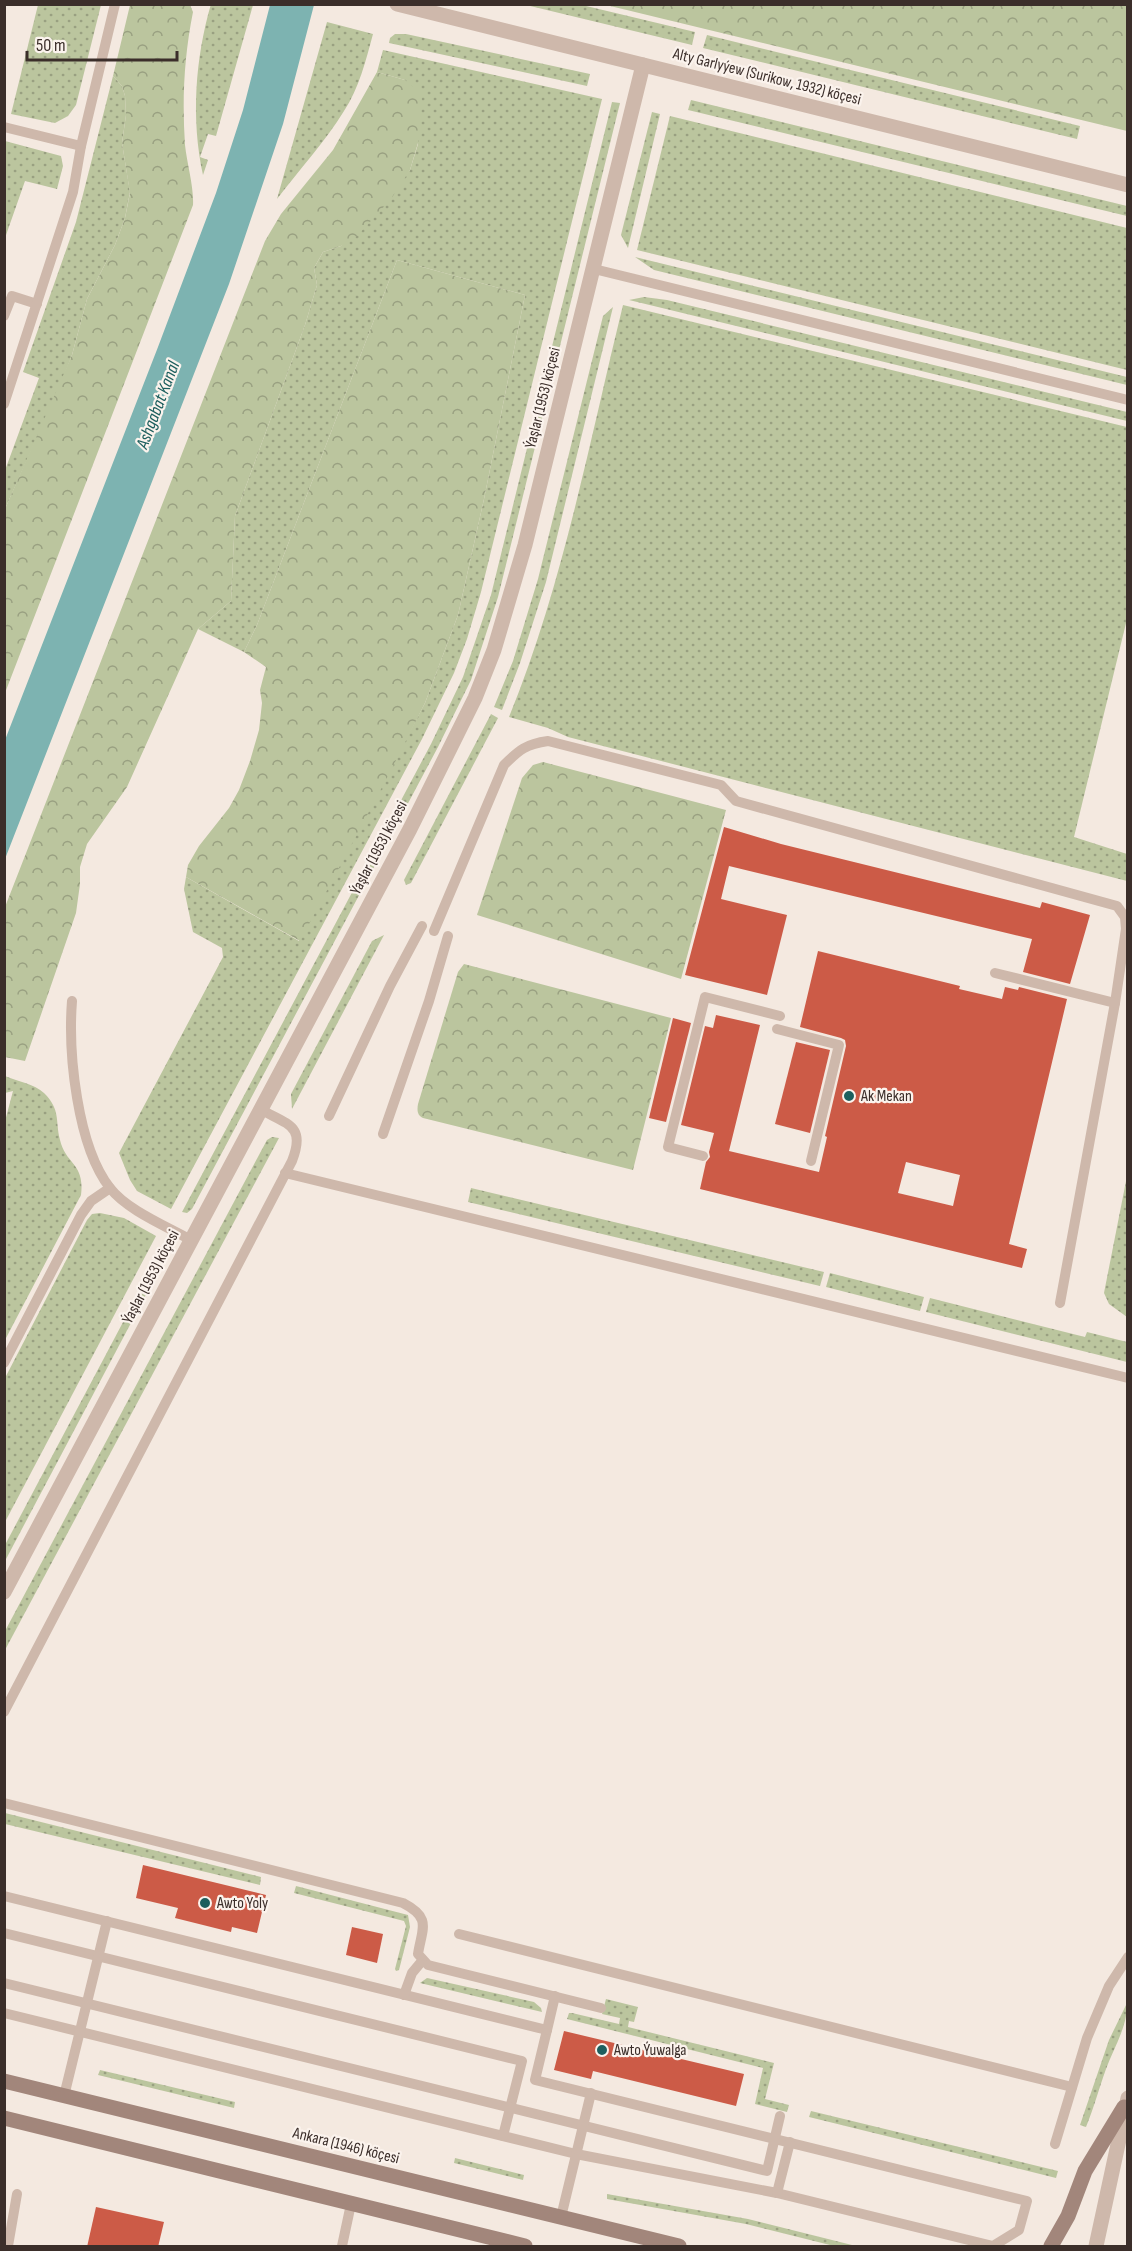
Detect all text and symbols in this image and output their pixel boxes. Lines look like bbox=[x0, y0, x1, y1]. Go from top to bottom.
scale bar bbox=[27, 24, 177, 62]
text: 50 m bbox=[36, 35, 66, 56]
street label: Alty Garlyýew (Surikow, 1932) köçesi bbox=[670, 44, 863, 110]
street label: Ýaşlar (1953) köçesi bbox=[521, 346, 565, 450]
water label: Ashgabat Kanal bbox=[131, 358, 185, 453]
street label: Ýaşlar (1953) köçesi bbox=[346, 798, 412, 898]
place label: Ak Mekan bbox=[860, 1087, 912, 1106]
marker: Ak Mekan bbox=[842, 1089, 856, 1103]
street label: Ýaşlar (1953) köçesi bbox=[118, 1227, 184, 1327]
place label: Awto Yoly bbox=[216, 1894, 268, 1913]
marker: Awto Yoly bbox=[198, 1896, 212, 1910]
place label: Awto Ýuwalga bbox=[613, 2041, 687, 2060]
marker: Awto Ýuwalga bbox=[595, 2043, 609, 2057]
street label: Ankara (1946) köçesi bbox=[290, 2123, 401, 2168]

